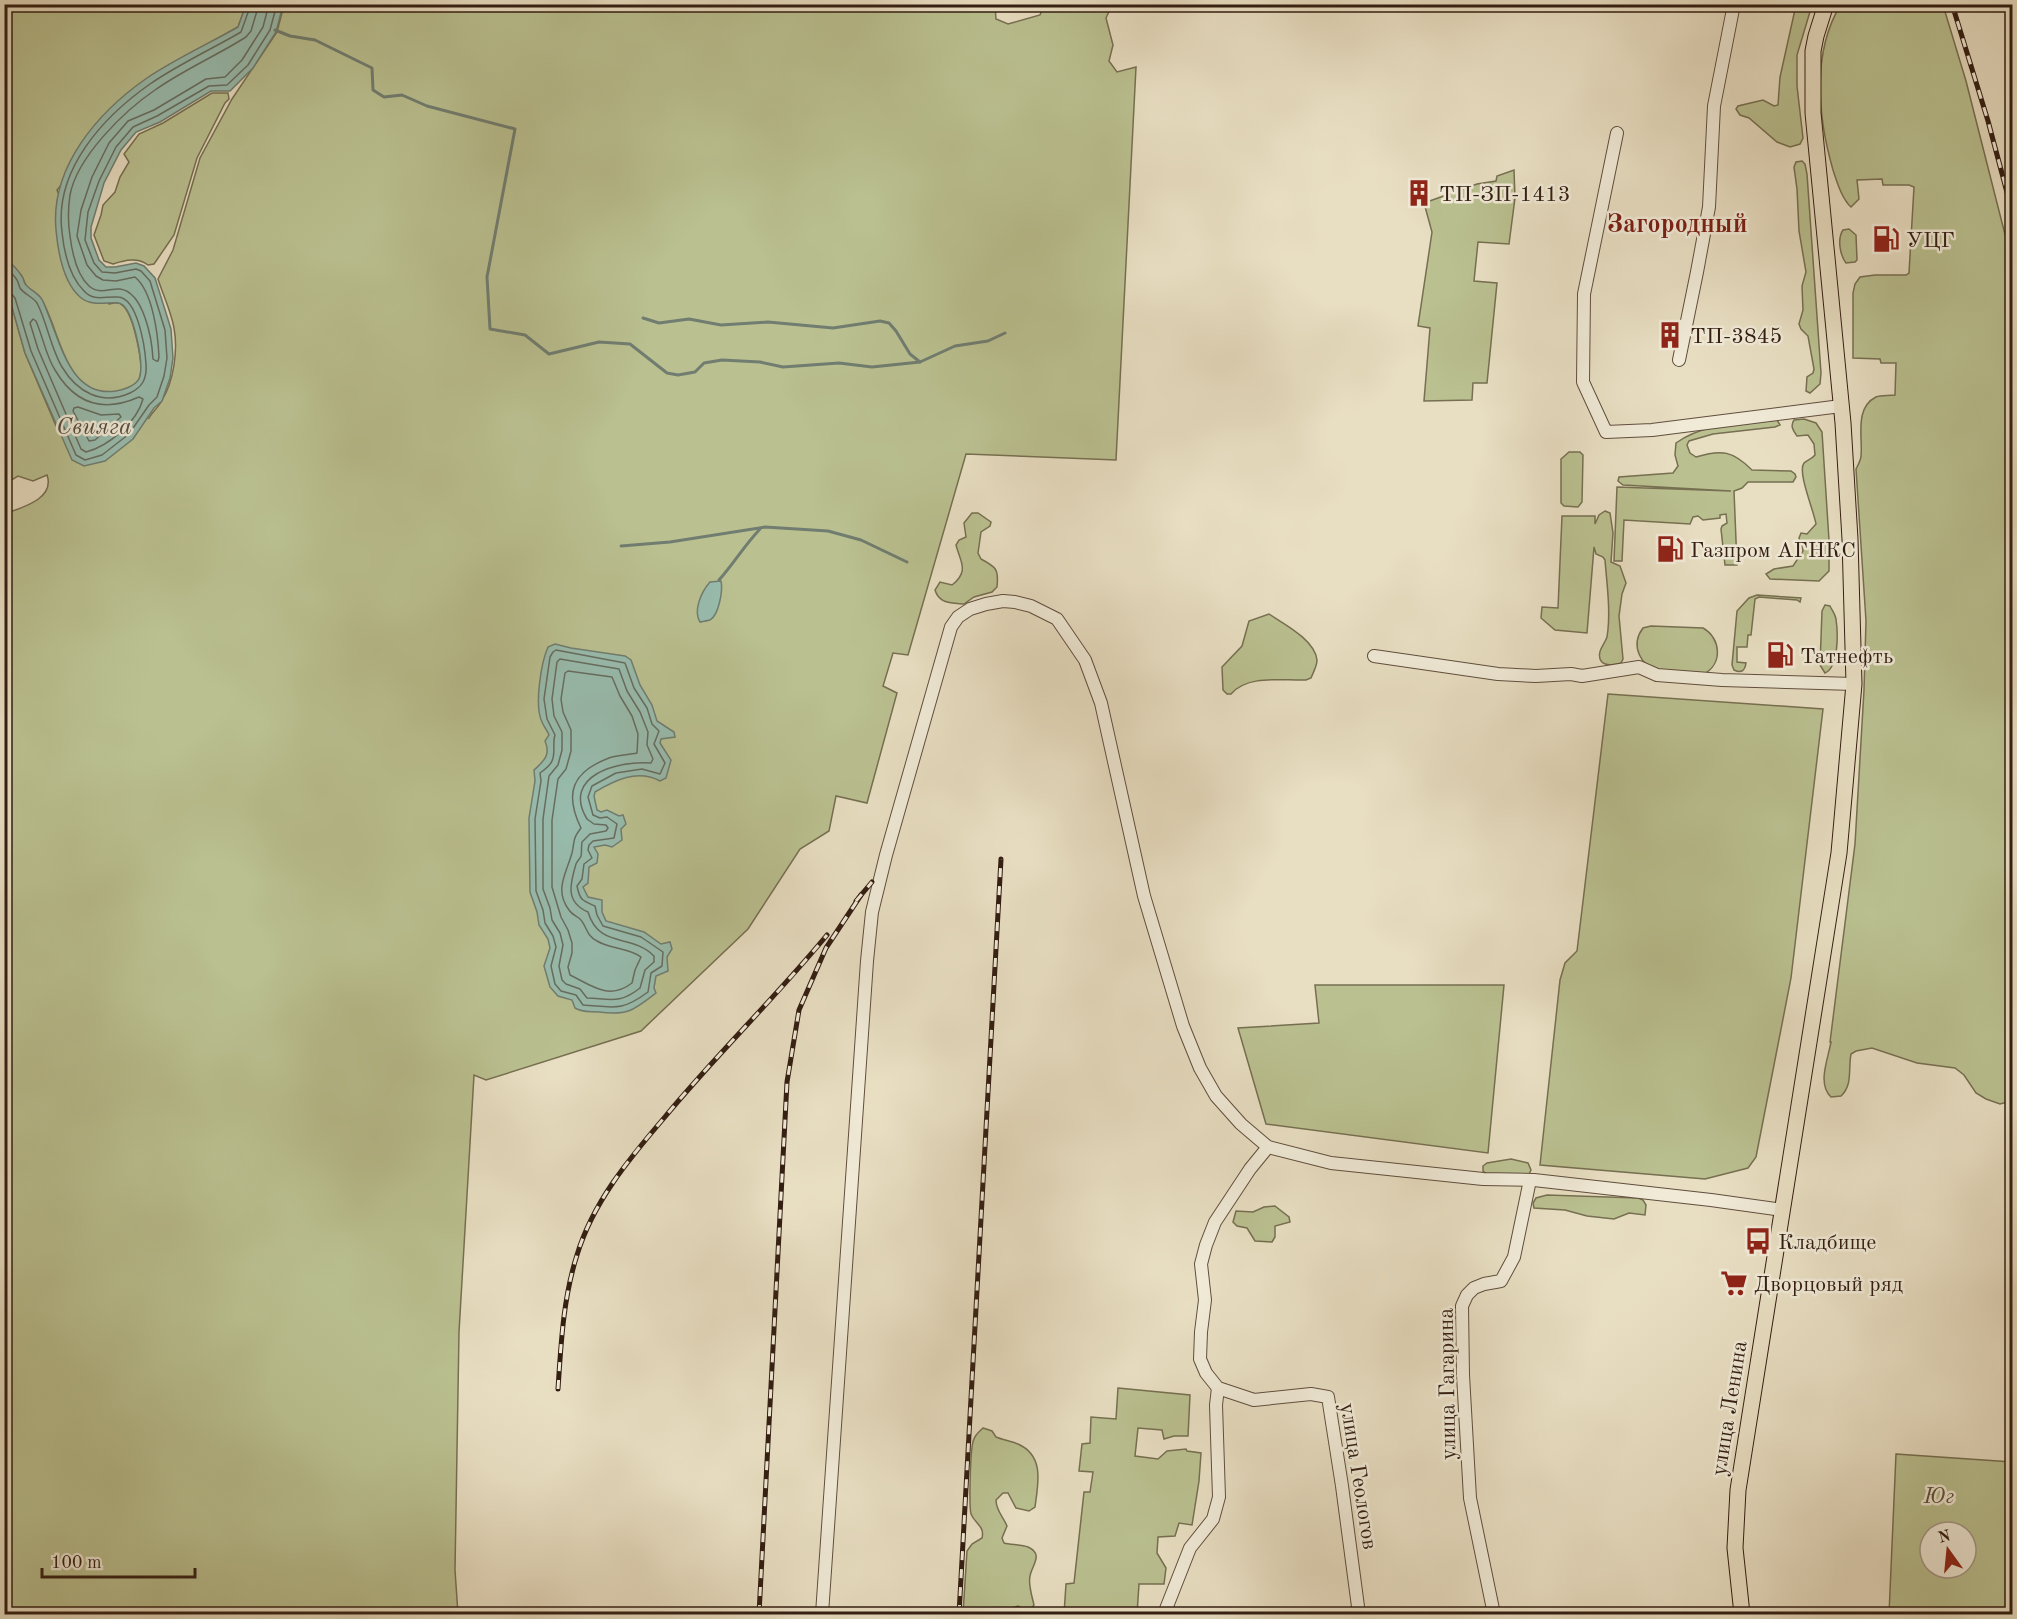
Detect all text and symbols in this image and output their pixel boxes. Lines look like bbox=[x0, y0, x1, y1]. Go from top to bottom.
building icon: ТП-ЗП-1413 bbox=[1404, 178, 1434, 208]
place label: ТП-ЗП-1413 bbox=[1439, 184, 1570, 206]
district label: Загородный bbox=[1606, 212, 1748, 238]
fuel station icon: УЦГ bbox=[1871, 224, 1901, 254]
place label: УЦГ bbox=[1906, 230, 1955, 252]
building icon: ТП-3845 bbox=[1655, 320, 1685, 350]
place label: ТП-3845 bbox=[1690, 326, 1782, 348]
water label: Свияга bbox=[56, 416, 132, 440]
fuel station icon: Газпром АГНКС bbox=[1655, 534, 1685, 564]
place label: Газпром АГНКС bbox=[1690, 540, 1856, 562]
fuel station icon: Татнефть bbox=[1765, 640, 1795, 670]
place label: Татнефть bbox=[1800, 646, 1893, 668]
bus stop icon: Кладбище bbox=[1743, 1226, 1773, 1256]
place label: Кладбище bbox=[1778, 1232, 1876, 1254]
supermarket icon: Дворцовый ряд bbox=[1719, 1268, 1749, 1298]
place label: Дворцовый ряд bbox=[1754, 1274, 1903, 1296]
street label: улица Гагарина bbox=[1436, 1308, 1460, 1460]
street label: улица Ленина bbox=[1708, 1339, 1752, 1477]
street label: улица Геологов bbox=[1336, 1401, 1380, 1551]
park label: Юг bbox=[1922, 1486, 1955, 1508]
north arrow bbox=[1918, 1520, 1978, 1580]
text: N bbox=[1937, 1528, 1953, 1547]
scale bar bbox=[42, 1541, 195, 1579]
text: 100 m bbox=[51, 1554, 102, 1572]

